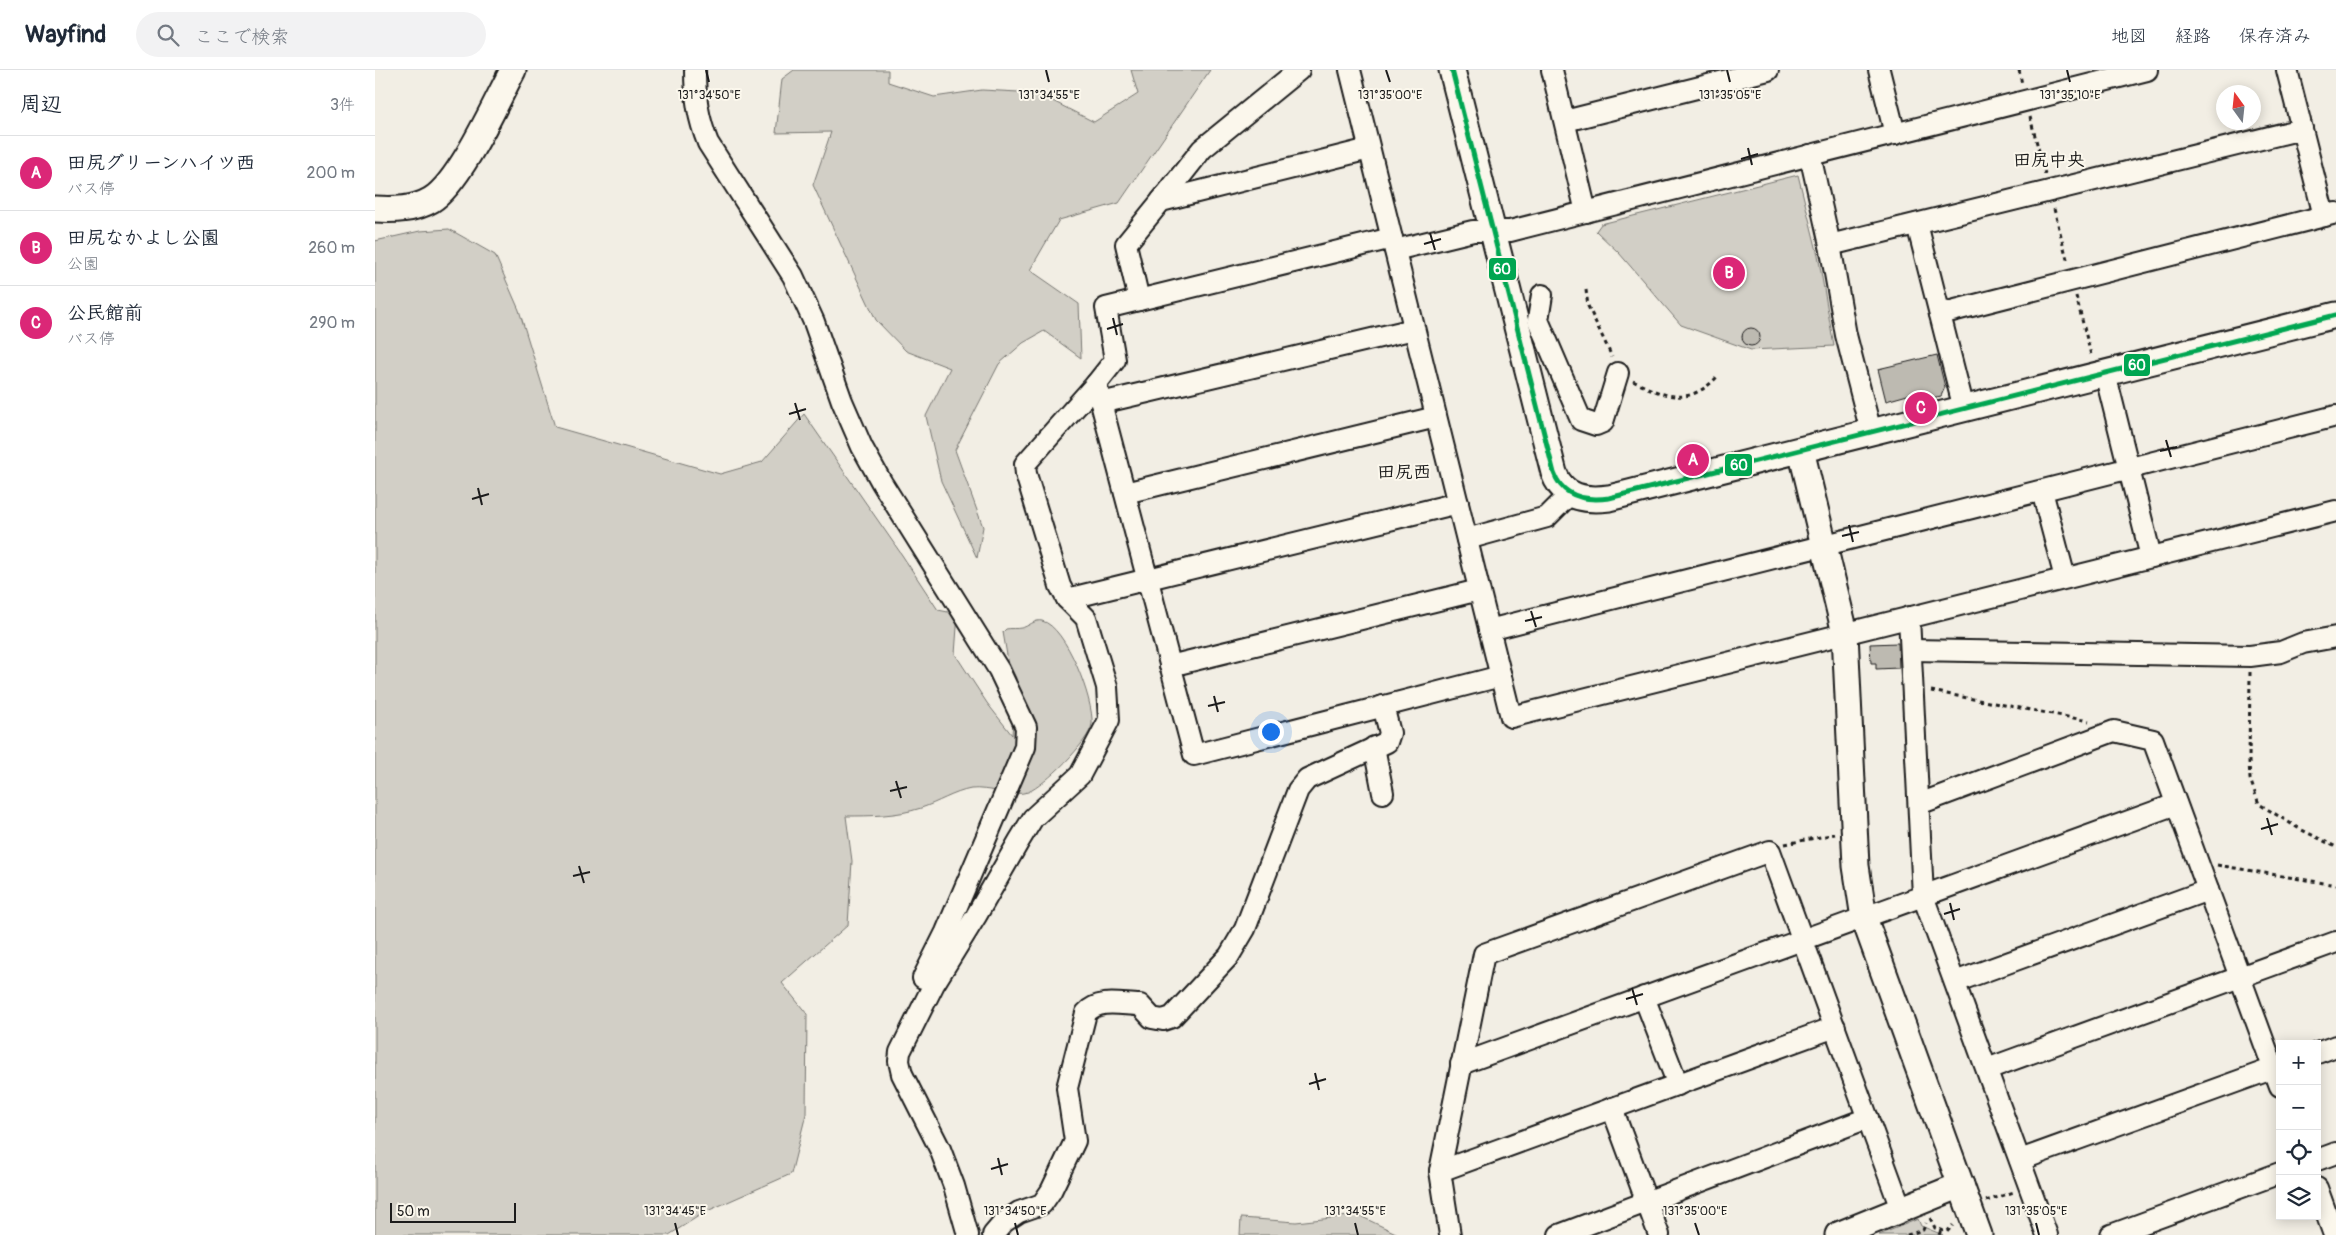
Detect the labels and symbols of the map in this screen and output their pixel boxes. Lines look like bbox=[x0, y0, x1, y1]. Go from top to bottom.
north arrow bbox=[2216, 85, 2261, 130]
text: 131°34'50"E bbox=[677, 88, 741, 103]
text: 131°34'55"E bbox=[1018, 88, 1080, 103]
text: 131°35'00"E bbox=[1358, 88, 1422, 103]
text: 131°35'05"E bbox=[1699, 88, 1761, 103]
text: 131°35'10"E bbox=[2040, 88, 2100, 103]
district label: 田尻中央 bbox=[2013, 149, 2085, 172]
pin: B bbox=[1713, 254, 1745, 292]
line badge: 60 bbox=[1488, 257, 1517, 281]
text: 60 bbox=[1493, 261, 1511, 278]
line badge: 60 bbox=[2123, 353, 2151, 377]
text: 60 bbox=[2128, 357, 2146, 374]
pin: C bbox=[1905, 389, 1937, 427]
pin: A bbox=[1677, 441, 1709, 479]
line badge: 60 bbox=[1724, 453, 1753, 477]
text: 60 bbox=[1730, 457, 1748, 474]
district label: 田尻西 bbox=[1377, 461, 1431, 484]
your location bbox=[1258, 719, 1284, 745]
scale bar bbox=[390, 1200, 516, 1223]
text: 131°34'45"E bbox=[644, 1204, 706, 1219]
text: 131°34'50"E bbox=[983, 1204, 1047, 1219]
text: 131°34'55"E bbox=[1324, 1204, 1386, 1219]
text: 131°35'00"E bbox=[1663, 1204, 1727, 1219]
text: 131°35'05"E bbox=[2005, 1204, 2067, 1219]

